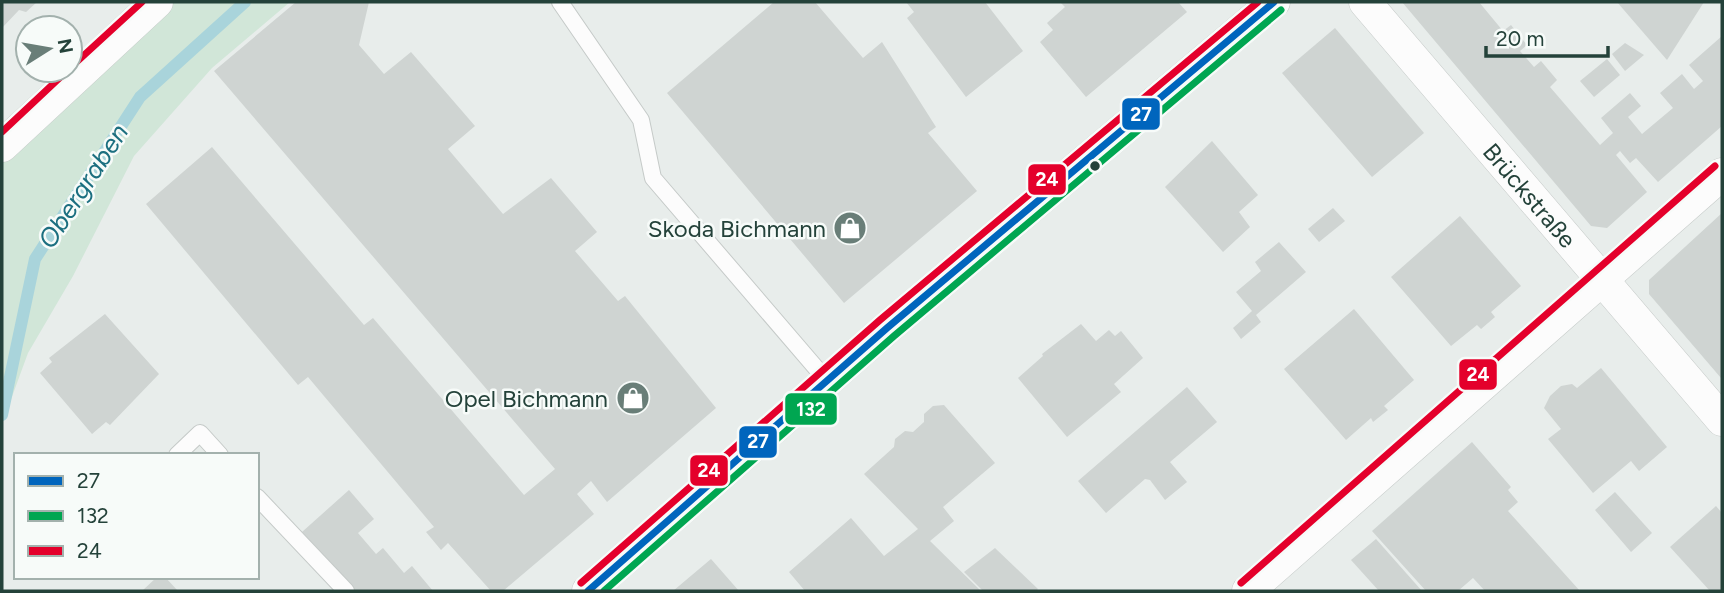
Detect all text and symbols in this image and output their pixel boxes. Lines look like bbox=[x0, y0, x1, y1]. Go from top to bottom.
north arrow bbox=[14, 14, 84, 84]
scale bar bbox=[1486, 14, 1608, 58]
text: 20 m bbox=[1496, 26, 1544, 51]
text: N bbox=[53, 36, 78, 55]
line badge: 27 bbox=[1121, 97, 1161, 131]
text: 27 bbox=[1130, 103, 1152, 126]
water label: Obergraben bbox=[31, 118, 135, 254]
street label: Brückstraße bbox=[1477, 137, 1583, 253]
unlabelled marker bbox=[1088, 159, 1102, 173]
line badge: 24 bbox=[1027, 163, 1067, 196]
text: 24 bbox=[1035, 168, 1059, 191]
shop icon: Skoda Bichmann bbox=[831, 209, 869, 247]
place label: Skoda Bichmann bbox=[648, 214, 826, 243]
line badge: 24 bbox=[1458, 358, 1498, 391]
text: 24 bbox=[1466, 363, 1490, 386]
shop icon: Opel Bichmann bbox=[614, 379, 652, 417]
place label: Opel Bichmann bbox=[445, 384, 608, 413]
line badge: 132 bbox=[784, 392, 838, 426]
text: 132 bbox=[796, 398, 826, 421]
line badge: 27 bbox=[738, 425, 778, 459]
text: 27 bbox=[747, 430, 769, 453]
legend bbox=[14, 453, 259, 579]
line badge: 24 bbox=[689, 454, 729, 487]
text: 24 bbox=[697, 459, 721, 482]
text: 27 bbox=[77, 468, 100, 493]
text: 132 bbox=[77, 503, 109, 528]
text: 24 bbox=[77, 538, 102, 563]

